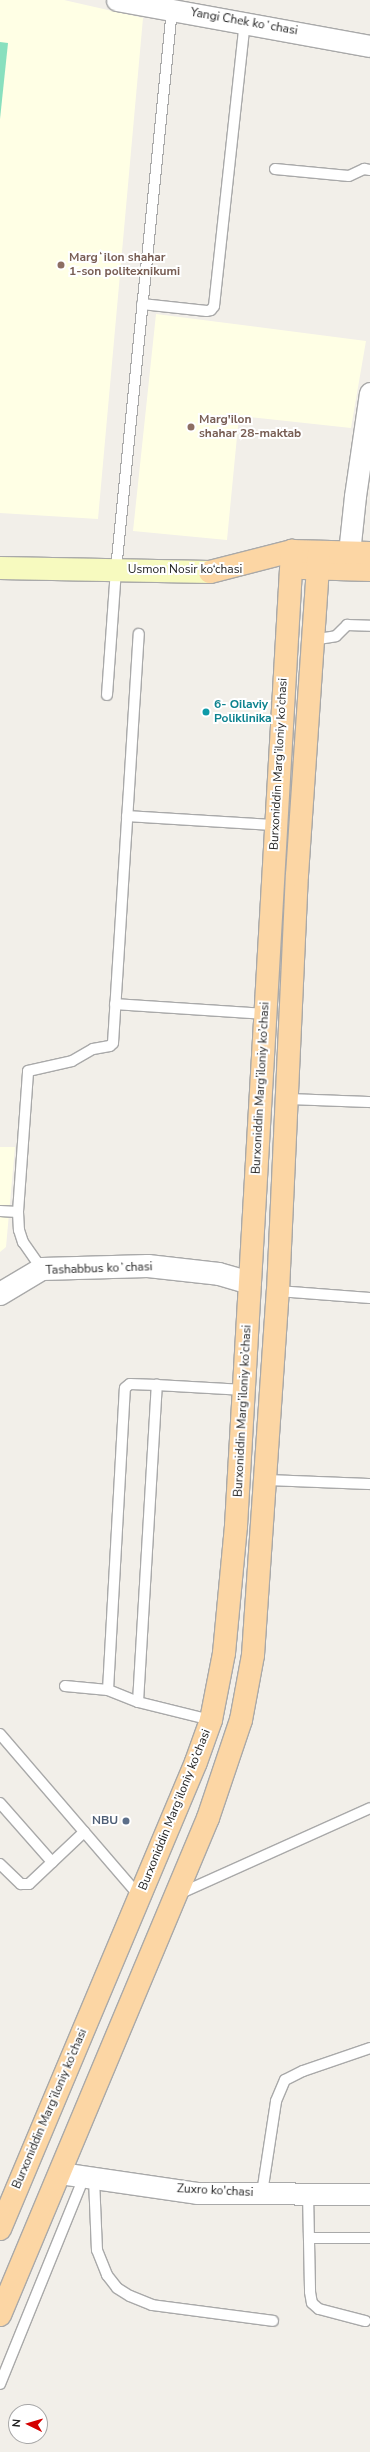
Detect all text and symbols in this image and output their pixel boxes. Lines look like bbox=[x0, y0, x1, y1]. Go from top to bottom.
street label: Yangi Chek koʻchasi bbox=[189, 5, 299, 39]
place label: Margʻilon shahar 1-son politexnikumi bbox=[69, 251, 180, 279]
marker: Margʻilon shahar 1-son politexnikumi bbox=[56, 260, 66, 270]
place label: Marg'ilon shahar 28-maktab bbox=[199, 413, 301, 441]
marker: Marg'ilon shahar 28-maktab bbox=[186, 422, 196, 432]
street label: Usmon Nosir ko‘chasi bbox=[128, 563, 242, 577]
street label: Burxoniddin Marg’iloniy ko’chasi bbox=[267, 678, 291, 850]
place label: 6- Oilaviy Poliklinika bbox=[214, 698, 272, 726]
marker: 6- Oilaviy Poliklinika bbox=[201, 707, 211, 717]
street label: Burxoniddin Marg’iloniy ko’chasi bbox=[249, 1002, 273, 1174]
street label: Tashabbus koʻchasi bbox=[45, 1260, 153, 1278]
street label: Burxoniddin Marg’iloniy ko’chasi bbox=[231, 1325, 255, 1497]
street label: Burxoniddin Marg’iloniy ko’chasi bbox=[136, 1727, 214, 1893]
place label: NBU bbox=[92, 1814, 118, 1828]
marker: NBU bbox=[121, 1816, 131, 1826]
street label: Burxoniddin Marg’iloniy ko’chasi bbox=[10, 2027, 90, 2191]
street label: Zuxro ko'chasi bbox=[176, 2182, 254, 2200]
north arrow bbox=[8, 2404, 48, 2444]
text: N bbox=[9, 2418, 24, 2428]

